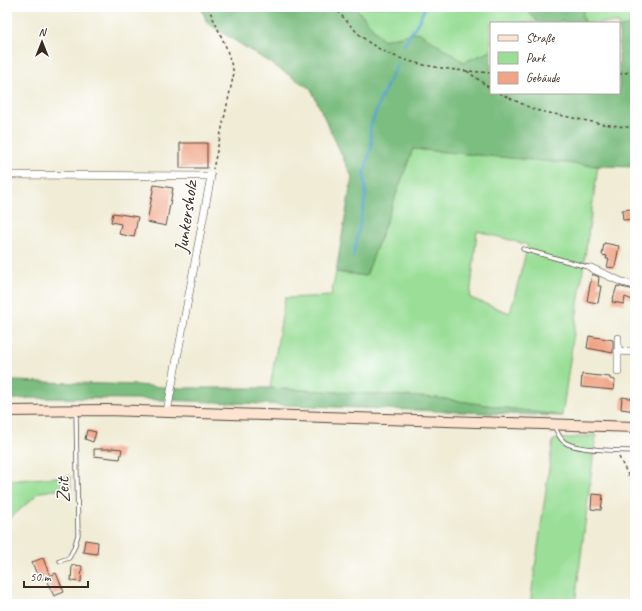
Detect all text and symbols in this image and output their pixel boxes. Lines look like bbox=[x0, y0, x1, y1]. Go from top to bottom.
north arrow bbox=[22, 22, 62, 62]
legend bbox=[490, 22, 620, 94]
text: N bbox=[39, 25, 48, 39]
text: Straße bbox=[526, 30, 555, 46]
text: Park bbox=[526, 50, 547, 66]
text: Gebäude bbox=[526, 70, 560, 86]
street label: Junkersholz bbox=[169, 178, 203, 255]
street label: Zeit bbox=[51, 475, 75, 503]
scale bar bbox=[24, 563, 88, 589]
text: 50 m bbox=[30, 569, 52, 585]

